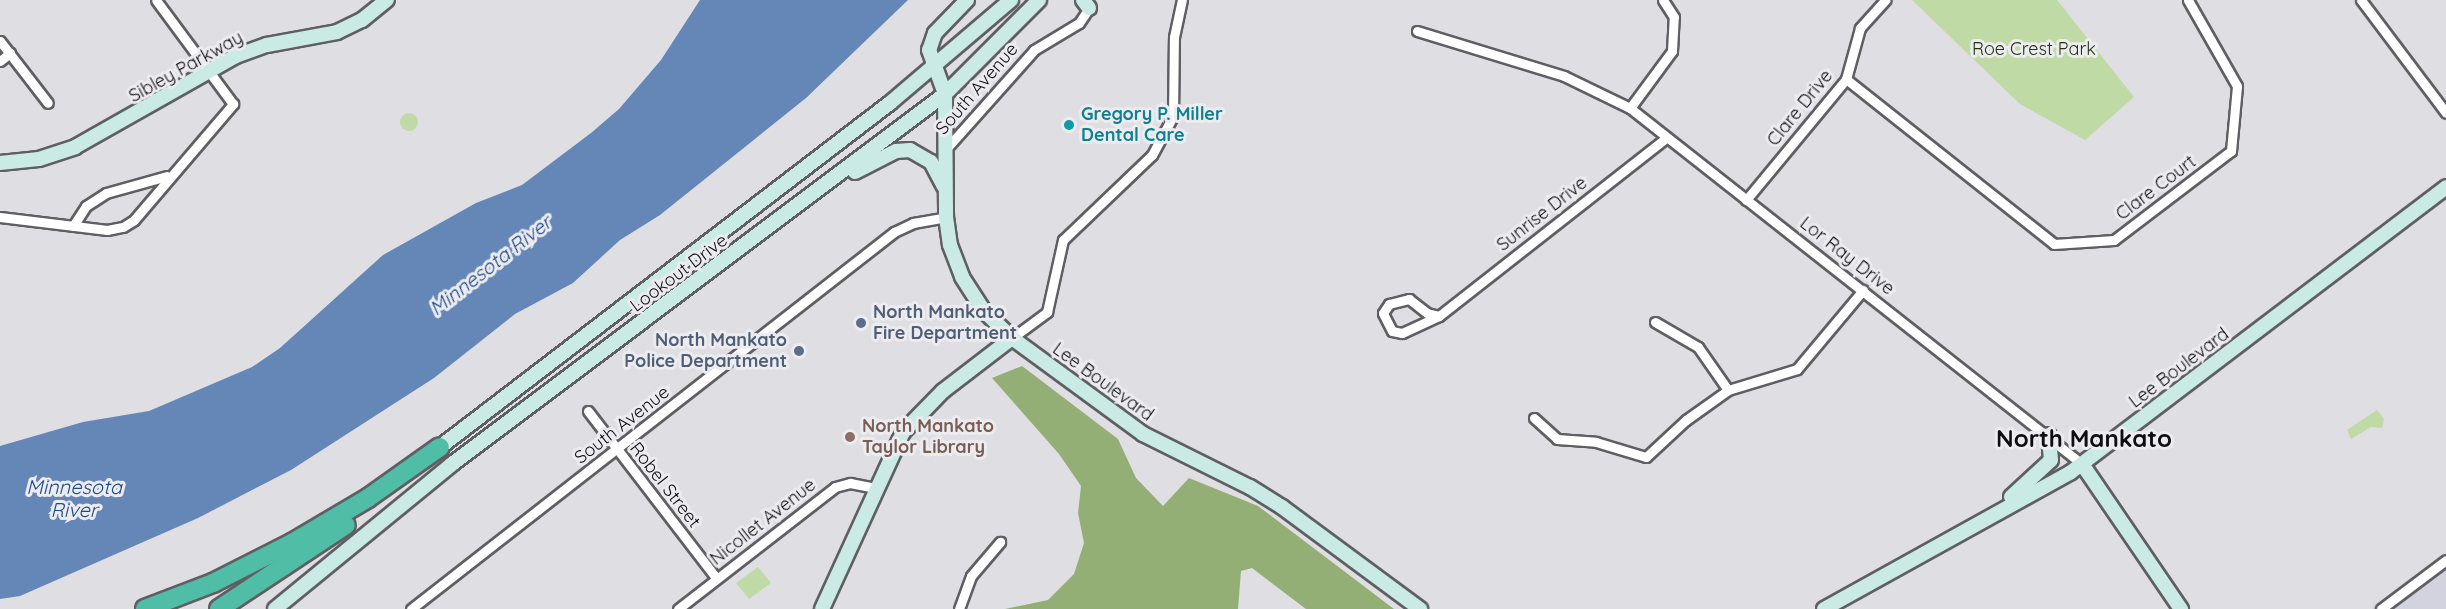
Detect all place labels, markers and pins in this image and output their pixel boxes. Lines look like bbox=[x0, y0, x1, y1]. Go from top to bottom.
place label: Gregory P. Miller Dental Care bbox=[1081, 104, 1223, 146]
marker: Gregory P. Miller Dental Care bbox=[1062, 118, 1076, 132]
place label: North Mankato Fire Department bbox=[873, 302, 1017, 344]
marker: North Mankato Fire Department bbox=[854, 316, 868, 330]
place label: North Mankato Police Department bbox=[624, 330, 787, 372]
marker: North Mankato Police Department bbox=[792, 344, 806, 358]
place label: North Mankato Taylor Library bbox=[862, 416, 994, 458]
marker: North Mankato Taylor Library bbox=[843, 430, 857, 444]

